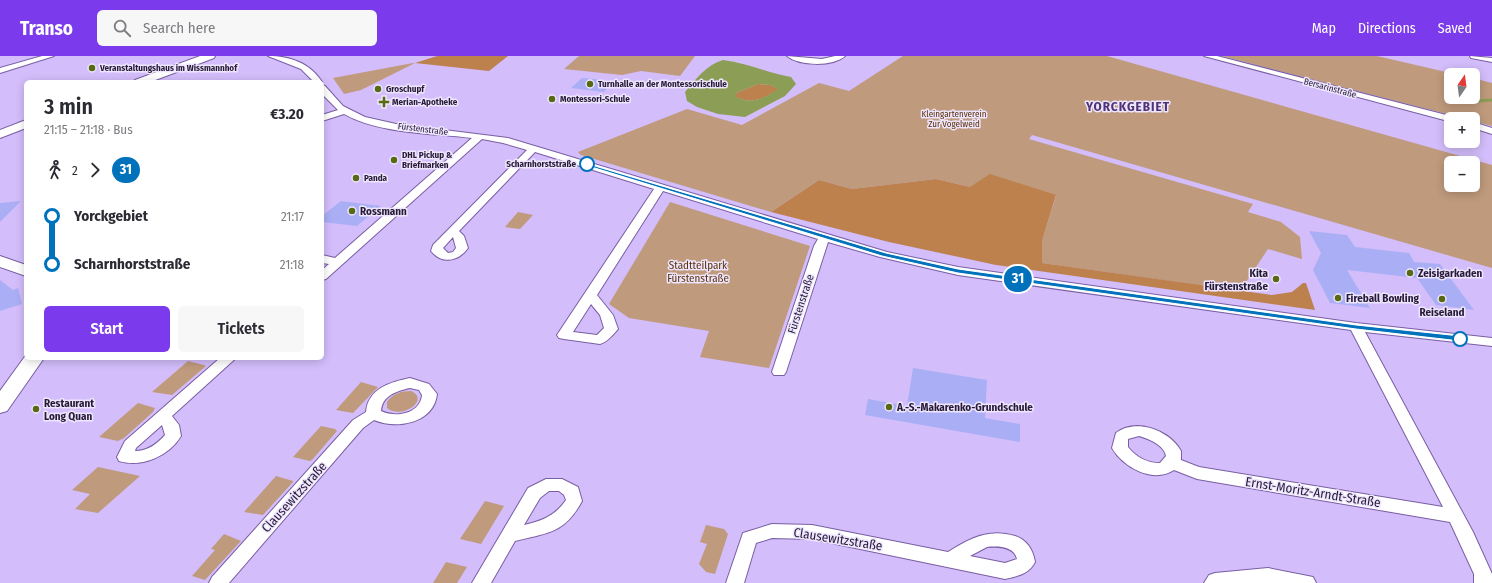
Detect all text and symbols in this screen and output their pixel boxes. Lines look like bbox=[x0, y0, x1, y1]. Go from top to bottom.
search box bbox=[97, 10, 377, 46]
text: Transo bbox=[20, 17, 73, 40]
icon: search bbox=[111, 17, 133, 39]
text: Search here bbox=[143, 19, 215, 37]
text: Map bbox=[1312, 20, 1336, 37]
text: Directions bbox=[1358, 20, 1416, 37]
text: Saved bbox=[1438, 20, 1472, 37]
marker: Veranstaltungshaus im Wissmannhof bbox=[87, 63, 97, 73]
place label: Veranstaltungshaus im Wissmannhof bbox=[99, 63, 238, 73]
north arrow bbox=[1444, 68, 1480, 104]
map controls bbox=[1444, 68, 1480, 192]
street label: Bersarinstraße bbox=[1303, 76, 1358, 100]
marker: Turnhalle an der Montessorischule bbox=[585, 79, 595, 89]
place label: Turnhalle an der Montessorischule bbox=[598, 79, 727, 89]
marker: Groschupf bbox=[373, 84, 383, 94]
place label: Groschupf bbox=[386, 84, 425, 94]
text: 3 min bbox=[44, 93, 93, 120]
marker: Montessori-Schule bbox=[547, 94, 557, 104]
place label: Montessori-Schule bbox=[560, 94, 630, 104]
marker: Merian-Apotheke bbox=[379, 97, 389, 107]
place label: Merian-Apotheke bbox=[392, 97, 458, 107]
district label: YORCKGEBIET bbox=[1085, 99, 1170, 114]
text: €3.20 bbox=[270, 105, 304, 123]
park label: Kleingartenverein Zur Vogelweid bbox=[922, 109, 987, 129]
button: + bbox=[1444, 112, 1480, 148]
street label: Fürstenstraße bbox=[397, 121, 449, 137]
text: 21:15 – 21:18 · Bus bbox=[44, 122, 133, 137]
place label: DHL Pickup & Briefmarken bbox=[402, 150, 453, 170]
marker: DHL Pickup & Briefmarken bbox=[389, 155, 399, 165]
marker: Scharnhorststraße bbox=[579, 156, 595, 172]
button: − bbox=[1444, 156, 1480, 192]
icon: walk bbox=[44, 159, 66, 181]
icon: forward bbox=[84, 159, 106, 181]
place label: Scharnhorststraße bbox=[506, 159, 576, 169]
text: 31 bbox=[120, 161, 132, 178]
text: 2 bbox=[72, 163, 78, 178]
marker: Panda bbox=[351, 173, 361, 183]
place label: Panda bbox=[364, 173, 388, 183]
place label: Rossmann bbox=[360, 205, 407, 218]
marker: Rossmann bbox=[347, 206, 357, 216]
text: Yorckgebiet bbox=[74, 207, 148, 225]
text: 21:17 bbox=[281, 209, 304, 224]
text: Scharnhorststraße bbox=[74, 255, 190, 273]
text: 21:18 bbox=[280, 257, 304, 272]
park label: Stadtteilpark Fürstenstraße bbox=[667, 259, 729, 285]
line badge: 31 bbox=[1000, 266, 1036, 292]
place label: Kita Fürstenstraße bbox=[1205, 267, 1269, 293]
place label: Zeisigarkaden bbox=[1418, 267, 1482, 280]
marker: Zeisigarkaden bbox=[1405, 268, 1415, 278]
text: 31 bbox=[1012, 270, 1024, 287]
street label: Fürstenstraße bbox=[785, 273, 817, 335]
marker: Kita Fürstenstraße bbox=[1271, 274, 1281, 284]
place label: Fireball Bowling bbox=[1346, 292, 1419, 305]
marker: Fireball Bowling bbox=[1333, 293, 1343, 303]
marker: Reiseland bbox=[1437, 294, 1447, 304]
button: Start bbox=[44, 306, 170, 352]
button: Tickets bbox=[178, 306, 304, 352]
place label: Reiseland bbox=[1419, 306, 1465, 319]
unlabelled marker bbox=[1452, 331, 1468, 347]
place label: Restaurant Long Quan bbox=[44, 397, 94, 423]
place label: A.-S.-Makarenko-Grundschule bbox=[896, 401, 1033, 414]
marker: A.-S.-Makarenko-Grundschule bbox=[884, 402, 894, 412]
marker: Restaurant Long Quan bbox=[31, 404, 41, 414]
street label: Clausewitzstraße bbox=[258, 459, 330, 535]
street label: Ernst-Moritz-Arndt-Straße bbox=[1244, 474, 1382, 510]
street label: Clausewitzstraße bbox=[792, 525, 884, 553]

